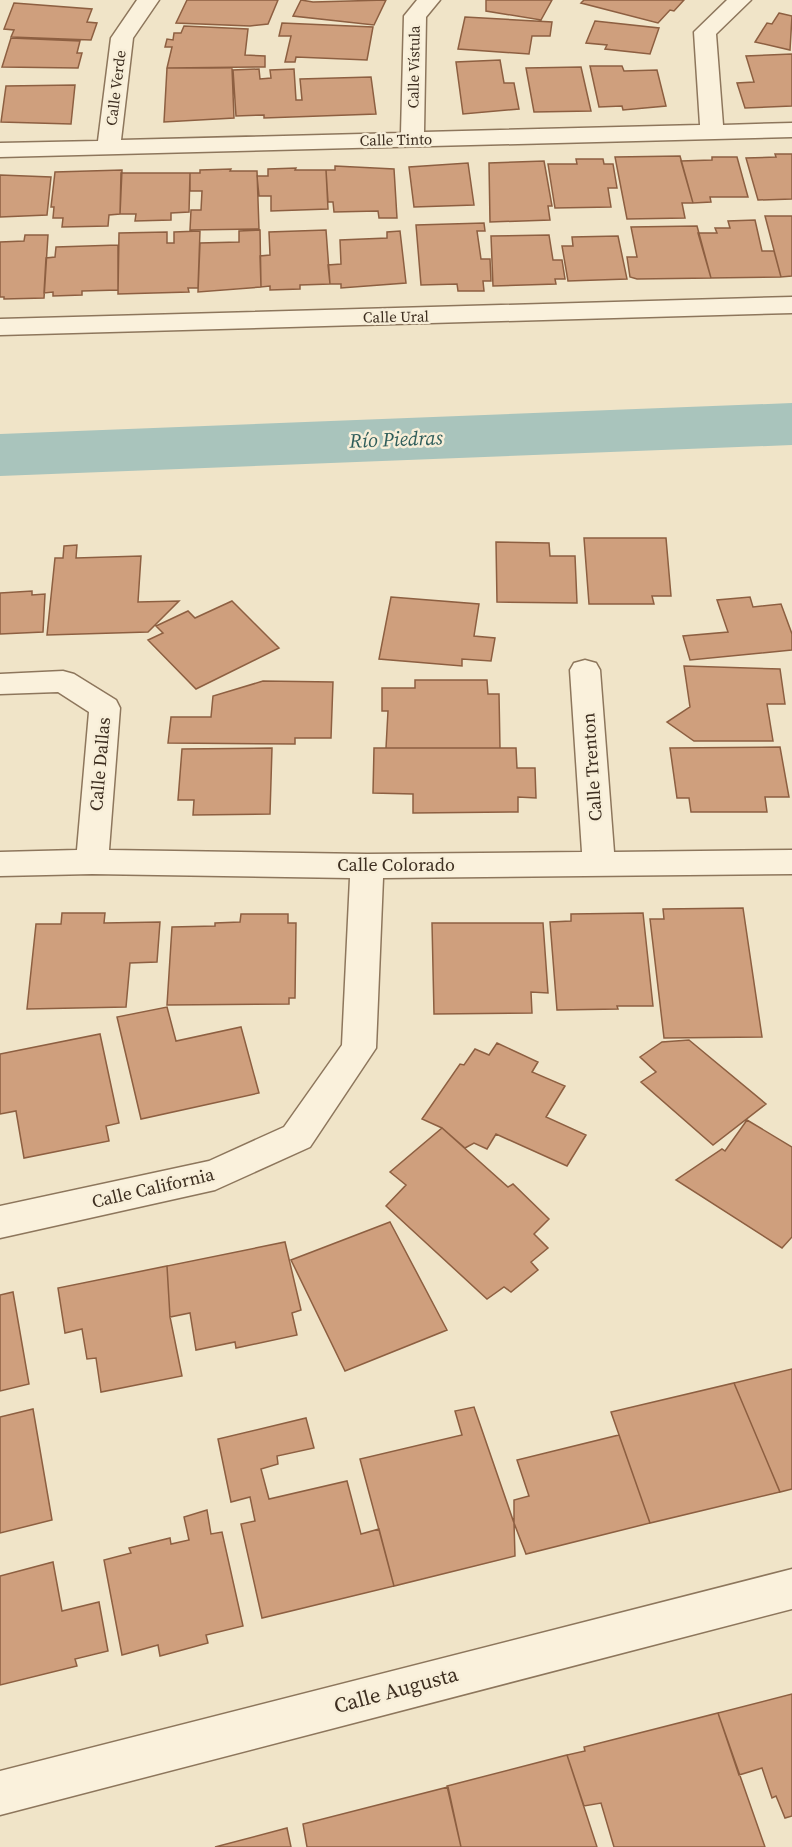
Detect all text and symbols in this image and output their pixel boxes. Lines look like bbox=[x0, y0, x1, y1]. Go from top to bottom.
street label: Calle Vístula bbox=[402, 25, 425, 109]
street label: Calle Verde bbox=[100, 49, 131, 127]
street label: Calle Tinto bbox=[360, 128, 432, 151]
street label: Calle Ural bbox=[363, 305, 430, 328]
water label: Río Piedras bbox=[348, 423, 444, 455]
street label: Calle Trenton bbox=[575, 712, 608, 822]
street label: Calle Dallas bbox=[83, 716, 116, 812]
street label: Calle Colorado bbox=[337, 852, 455, 877]
street label: Calle California bbox=[89, 1161, 217, 1214]
street label: Calle Augusta bbox=[331, 1659, 461, 1720]

